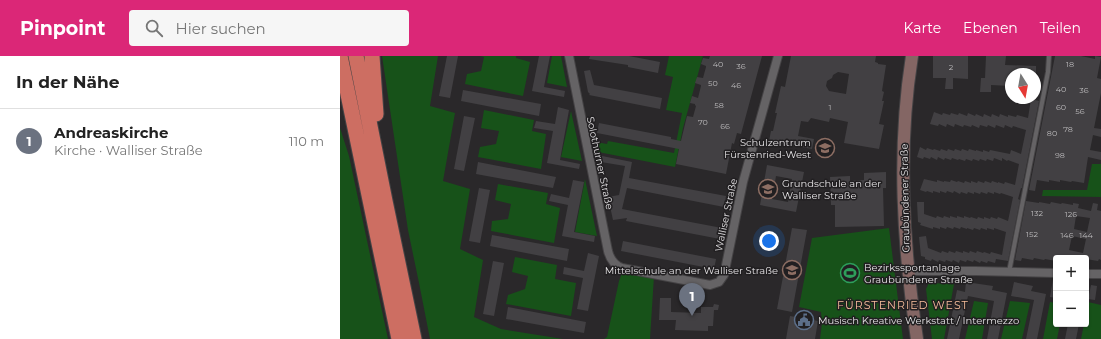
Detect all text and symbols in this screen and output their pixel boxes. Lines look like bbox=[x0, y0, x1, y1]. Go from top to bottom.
search box bbox=[129, 10, 409, 46]
text: Pinpoint bbox=[20, 17, 105, 40]
icon: search bbox=[143, 17, 165, 39]
text: Hier suchen bbox=[175, 19, 266, 38]
text: Karte bbox=[903, 19, 941, 37]
text: Ebenen bbox=[963, 19, 1018, 37]
text: Teilen bbox=[1040, 19, 1081, 37]
house number: 40 bbox=[713, 59, 723, 69]
house number: 18 bbox=[1066, 59, 1074, 69]
house number: 36 bbox=[736, 61, 746, 71]
house number: 2 bbox=[949, 62, 954, 72]
north arrow bbox=[1005, 68, 1041, 104]
text: In der Nähe bbox=[16, 72, 120, 92]
house number: 50 bbox=[708, 78, 718, 88]
house number: 46 bbox=[731, 80, 741, 90]
house number: 40 bbox=[1056, 84, 1066, 94]
house number: 36 bbox=[1079, 85, 1089, 95]
house number: 58 bbox=[714, 100, 724, 110]
house number: 1 bbox=[829, 102, 831, 112]
house number: 60 bbox=[1056, 102, 1066, 112]
house number: 56 bbox=[1075, 106, 1085, 116]
street label: Solothurner Straße bbox=[584, 115, 616, 211]
house number: 70 bbox=[698, 117, 708, 127]
house number: 66 bbox=[720, 121, 730, 131]
text: Andreaskirche bbox=[54, 123, 168, 142]
house number: 78 bbox=[1063, 124, 1073, 134]
house number: 80 bbox=[1047, 128, 1057, 138]
text: 1 bbox=[26, 133, 32, 149]
text: 110 m bbox=[289, 133, 324, 149]
place label: Schulzentrum Fürstenried-West bbox=[724, 136, 811, 161]
school or university icon: Schulzentrum Fürstenried-West bbox=[814, 137, 836, 159]
text: Kirche · Walliser Straße bbox=[54, 142, 203, 158]
street label: Graubündener Straße bbox=[898, 143, 912, 253]
house number: 98 bbox=[1055, 150, 1065, 160]
street label: Walliser Straße bbox=[712, 177, 740, 253]
place label: Grundschule an der Walliser Straße bbox=[782, 177, 881, 202]
school or university icon: Grundschule an der Walliser Straße bbox=[757, 178, 779, 200]
house number: 132 bbox=[1031, 208, 1043, 218]
house number: 126 bbox=[1065, 209, 1077, 219]
house number: 152 bbox=[1026, 229, 1038, 239]
house number: 146 bbox=[1060, 230, 1074, 240]
house number: 144 bbox=[1079, 230, 1093, 240]
your location bbox=[759, 231, 779, 251]
map controls bbox=[1053, 255, 1089, 327]
button: + bbox=[1053, 255, 1089, 291]
school or university icon: Mittelschule an der Walliser Straße bbox=[781, 259, 803, 281]
place label: Bezirkssportanlage Graubündener Straße bbox=[864, 261, 973, 286]
sports icon: Bezirkssportanlage Graubündener Straße bbox=[839, 262, 861, 284]
place label: Mittelschule an der Walliser Straße bbox=[605, 264, 778, 277]
pin: 1 bbox=[679, 283, 705, 316]
button: − bbox=[1053, 291, 1089, 327]
district label: FÜRSTENRIED WEST bbox=[837, 298, 969, 312]
public building icon: Musisch Kreative Werkstatt / Intermezzo bbox=[793, 309, 815, 331]
place label: Musisch Kreative Werkstatt / Intermezzo bbox=[818, 314, 1019, 327]

